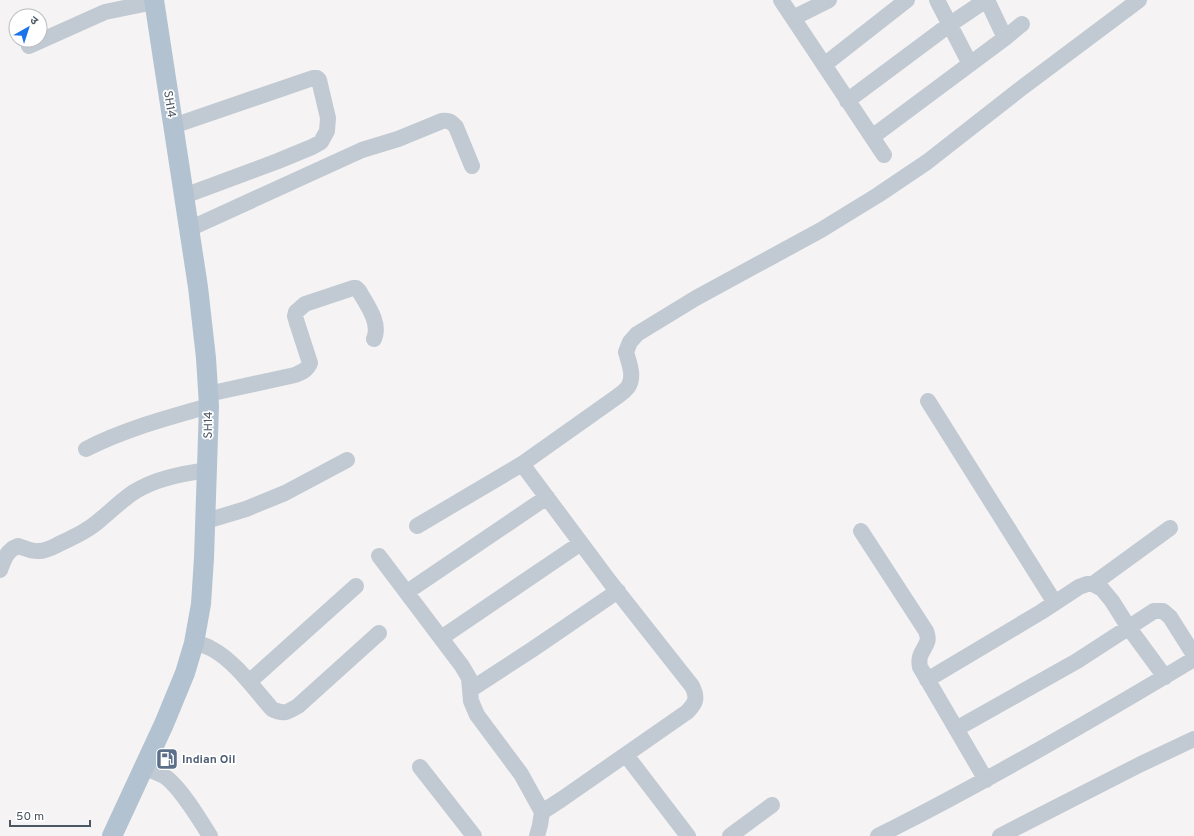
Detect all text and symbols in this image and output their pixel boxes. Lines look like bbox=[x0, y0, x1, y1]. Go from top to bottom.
north arrow bbox=[8, 8, 48, 48]
text: उ bbox=[27, 14, 41, 29]
street label: SH14 bbox=[159, 89, 179, 119]
street label: SH14 bbox=[201, 411, 217, 439]
fuel station icon: Indian Oil bbox=[154, 746, 180, 772]
place label: Indian Oil bbox=[182, 752, 235, 768]
scale bar bbox=[10, 802, 90, 828]
text: 50 m bbox=[16, 809, 44, 825]

